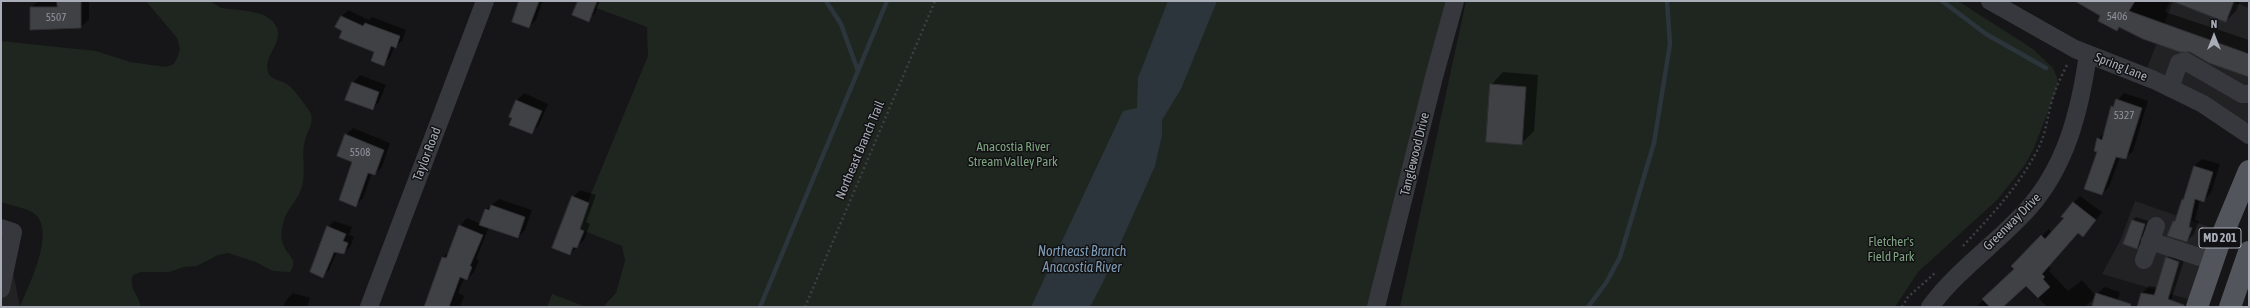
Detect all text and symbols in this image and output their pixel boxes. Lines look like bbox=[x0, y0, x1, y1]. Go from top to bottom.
house number: 5406 bbox=[2107, 10, 2127, 24]
house number: 5507 bbox=[46, 11, 66, 25]
north arrow bbox=[2194, 16, 2234, 56]
text: N bbox=[2211, 18, 2217, 30]
street label: Spring Lane bbox=[2092, 49, 2150, 85]
street label: Northeast Branch Trail bbox=[832, 98, 888, 202]
house number: 5327 bbox=[2114, 109, 2134, 123]
street label: Tanglewood Drive bbox=[1397, 111, 1433, 197]
street label: Taylor Road bbox=[410, 125, 444, 183]
park label: Anacostia River Stream Valley Park bbox=[968, 139, 1058, 170]
house number: 5508 bbox=[350, 146, 370, 160]
street label: Greenway Drive bbox=[1980, 190, 2044, 254]
road number: MD 201 bbox=[2199, 228, 2241, 248]
park label: Fletcher's Field Park bbox=[1867, 234, 1915, 265]
water label: Northeast Branch Anacostia River bbox=[1038, 244, 1126, 276]

